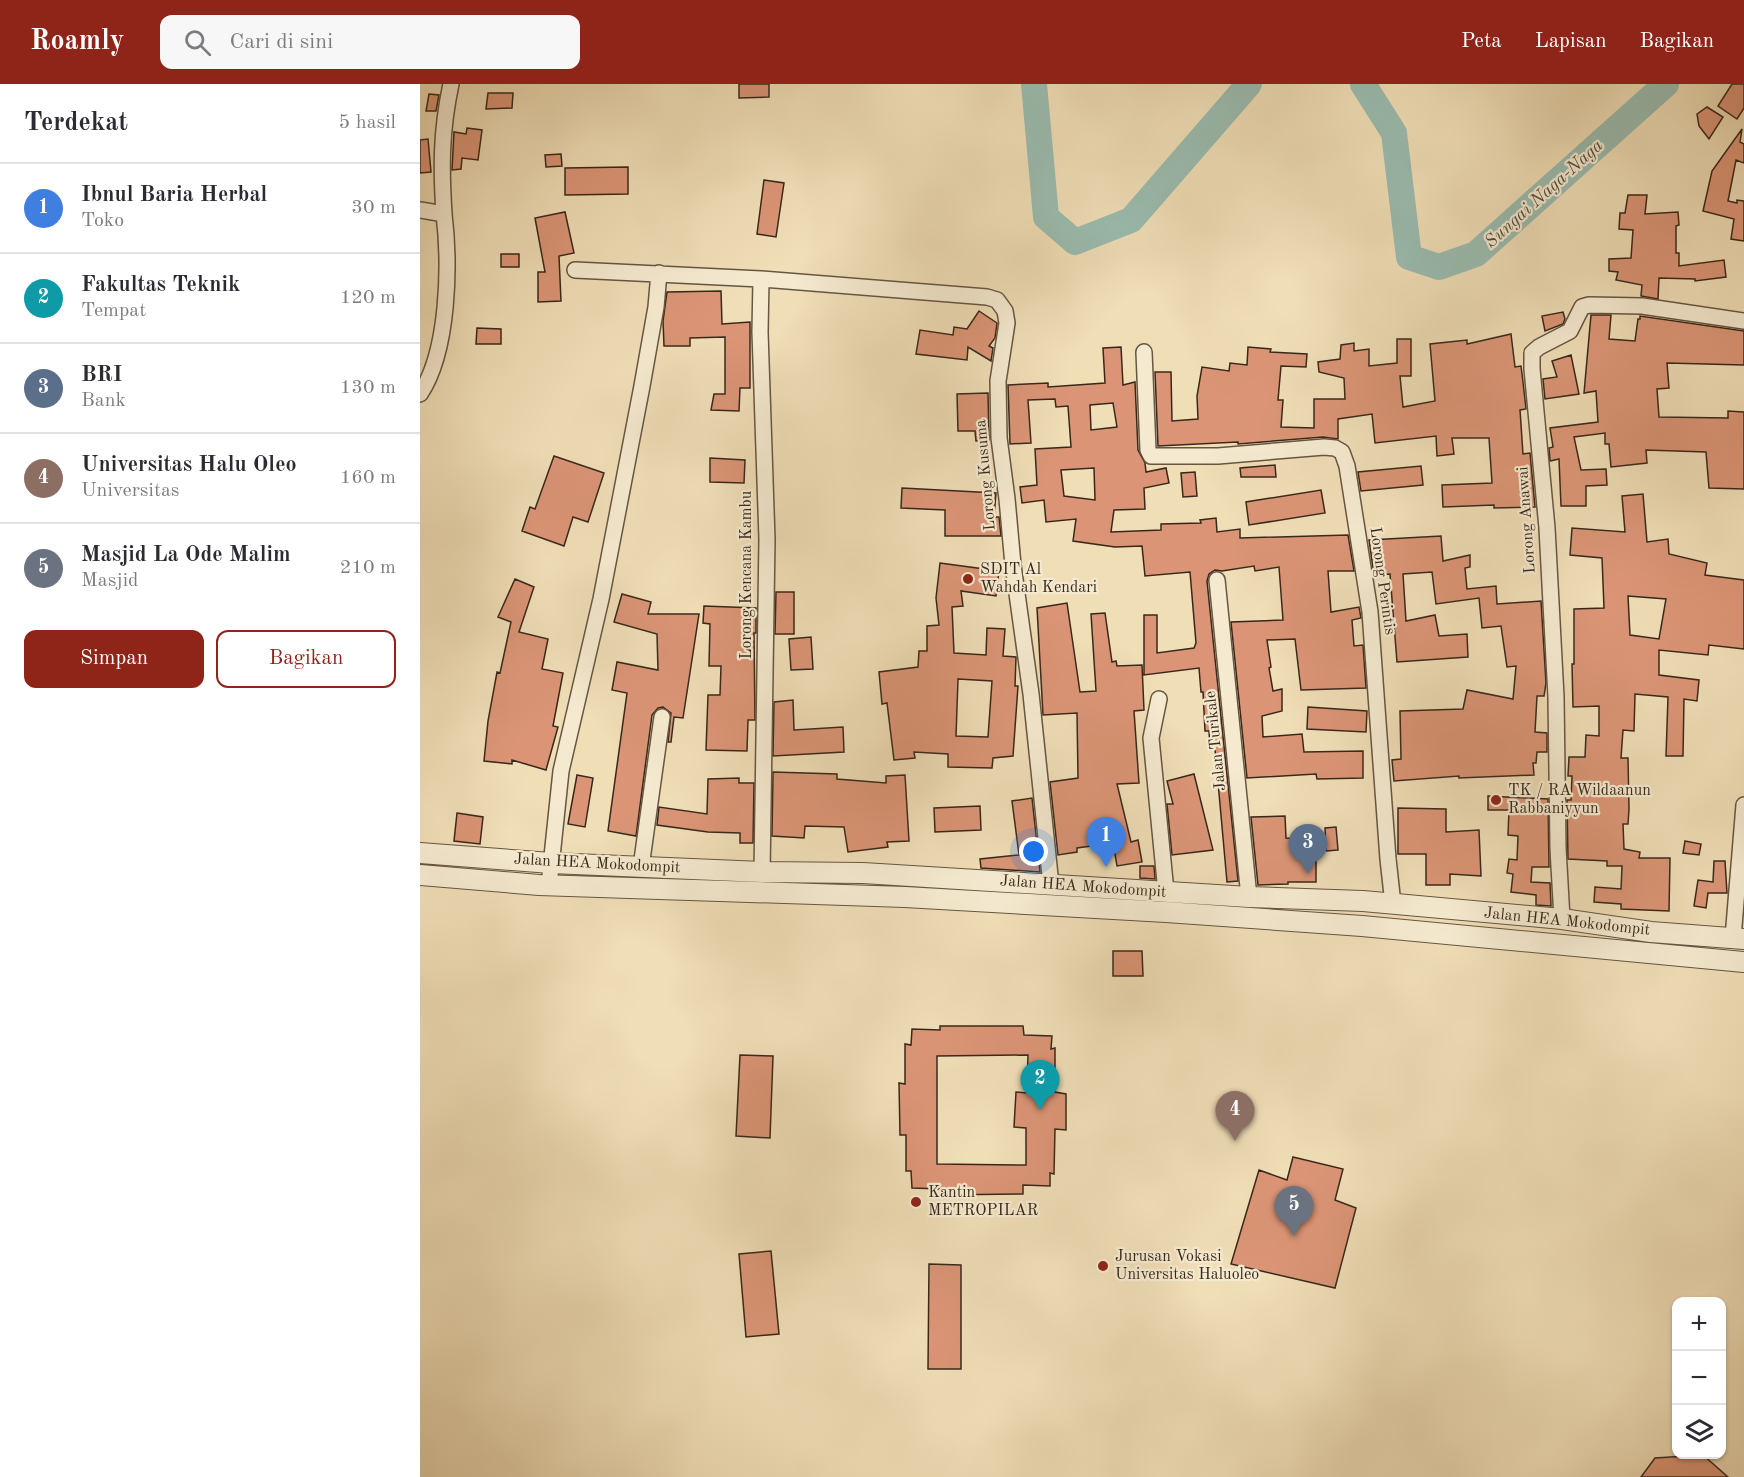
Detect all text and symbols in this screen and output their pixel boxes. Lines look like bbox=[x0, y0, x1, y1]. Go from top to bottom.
search box bbox=[160, 15, 580, 69]
icon: search bbox=[181, 26, 214, 59]
text: Roamly bbox=[30, 28, 124, 56]
text: Cari di sini bbox=[229, 31, 333, 53]
text: Peta bbox=[1461, 31, 1502, 52]
text: Lapisan bbox=[1535, 31, 1606, 52]
text: Bagikan bbox=[1639, 31, 1714, 52]
text: Terdekat bbox=[24, 110, 128, 136]
text: 5 hasil bbox=[339, 113, 396, 133]
water label: Sungai Naga-Naga bbox=[1481, 136, 1607, 252]
text: Ibnul Baria Herbal bbox=[81, 184, 267, 206]
text: 1 bbox=[38, 198, 49, 218]
text: 30 m bbox=[351, 198, 396, 218]
text: Toko bbox=[81, 211, 124, 231]
text: Fakultas Teknik bbox=[81, 274, 240, 296]
text: 2 bbox=[38, 288, 49, 308]
text: 120 m bbox=[340, 288, 396, 308]
text: Tempat bbox=[81, 301, 146, 321]
text: BRI bbox=[81, 364, 122, 386]
text: 3 bbox=[38, 378, 49, 398]
text: 130 m bbox=[340, 378, 396, 398]
text: Bank bbox=[81, 391, 126, 411]
street label: Lorong Kusuma bbox=[973, 419, 999, 531]
text: Universitas Halu Oleo bbox=[81, 454, 297, 476]
street label: Lorong Anawai bbox=[1515, 466, 1539, 574]
text: 4 bbox=[38, 468, 49, 488]
text: 160 m bbox=[340, 468, 396, 488]
text: Universitas bbox=[81, 481, 179, 501]
street label: Lorong Kencana Kambu bbox=[739, 490, 755, 659]
street label: Lorong Perintis bbox=[1367, 526, 1397, 636]
text: Masjid La Ode Malim bbox=[81, 544, 291, 566]
text: 5 bbox=[38, 558, 49, 578]
text: 210 m bbox=[340, 558, 396, 578]
place label: SDIT Al Wahdah Kendari bbox=[980, 562, 1097, 596]
text: Masjid bbox=[81, 571, 139, 591]
marker: SDIT Al Wahdah Kendari bbox=[961, 572, 975, 586]
button: Simpan bbox=[24, 630, 204, 688]
button: Bagikan bbox=[216, 630, 396, 688]
street label: Jalan Turikale bbox=[1203, 690, 1229, 792]
place label: TK / RA Wildaanun Rabbaniyyun bbox=[1508, 783, 1651, 817]
marker: TK / RA Wildaanun Rabbaniyyun bbox=[1489, 793, 1503, 807]
pin: 1 bbox=[1086, 818, 1126, 867]
pin: 3 bbox=[1288, 824, 1328, 874]
your location bbox=[1019, 837, 1048, 866]
street label: Jalan HEA Mokodompit bbox=[513, 852, 681, 876]
street label: Jalan HEA Mokodompit bbox=[999, 873, 1167, 901]
street label: Jalan HEA Mokodompit bbox=[1483, 905, 1651, 939]
pin: 2 bbox=[1020, 1060, 1060, 1110]
pin: 4 bbox=[1216, 1092, 1254, 1141]
place label: Kantin METROPILAR bbox=[928, 1185, 1038, 1219]
pin: 5 bbox=[1274, 1186, 1314, 1236]
marker: Kantin METROPILAR bbox=[909, 1195, 923, 1209]
place label: Jurusan Vokasi Universitas Haluoleo bbox=[1115, 1249, 1259, 1283]
marker: Jurusan Vokasi Universitas Haluoleo bbox=[1096, 1259, 1110, 1273]
map controls bbox=[1672, 1297, 1726, 1459]
button: + bbox=[1672, 1297, 1726, 1351]
button: − bbox=[1672, 1351, 1726, 1405]
button: layers bbox=[1672, 1405, 1726, 1459]

